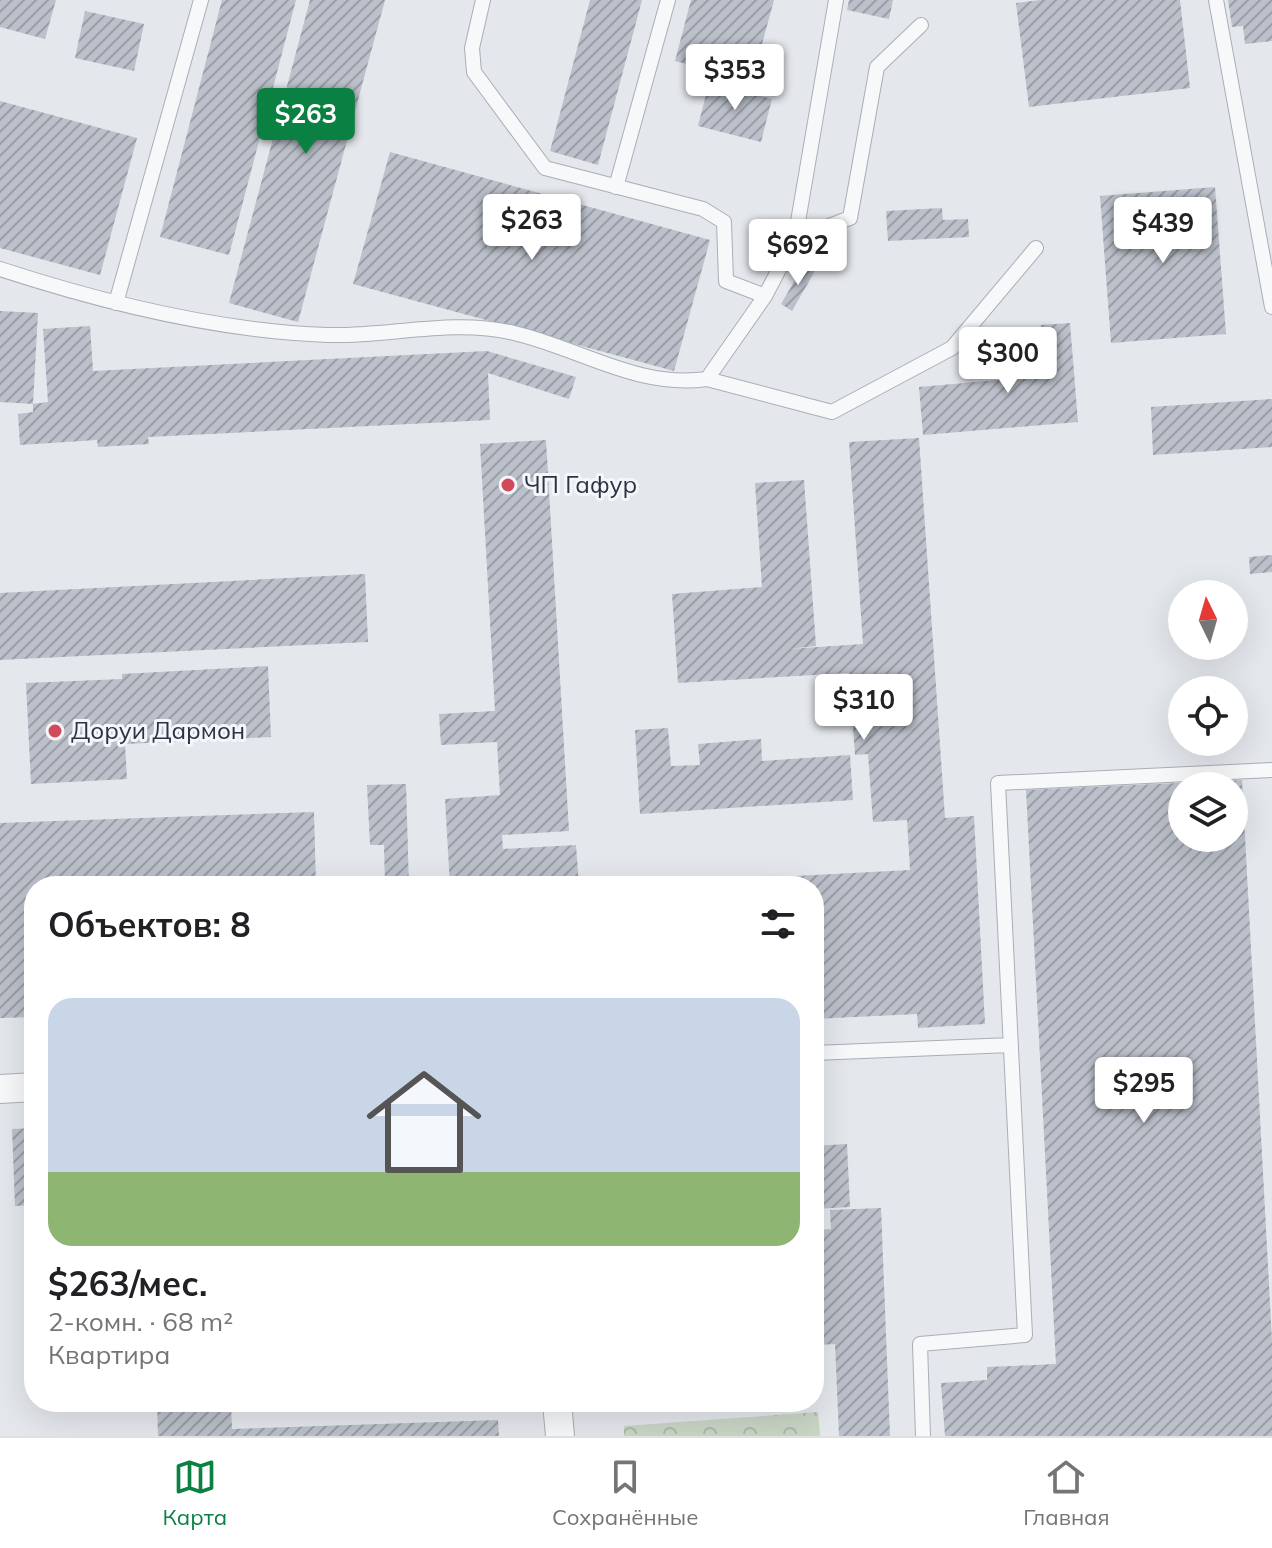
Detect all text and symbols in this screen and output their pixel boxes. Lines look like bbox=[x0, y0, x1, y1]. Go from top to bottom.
pin: $353 bbox=[688, 44, 782, 112]
text: $353 bbox=[704, 53, 766, 86]
pin: $263 bbox=[259, 88, 353, 156]
text: $263 bbox=[275, 97, 337, 130]
pin: $263 bbox=[485, 194, 579, 262]
pin: $439 bbox=[1116, 197, 1210, 265]
text: $263 bbox=[501, 203, 563, 236]
text: $439 bbox=[1132, 206, 1194, 239]
pin: $692 bbox=[751, 219, 845, 287]
text: $692 bbox=[767, 228, 829, 261]
pin: $300 bbox=[961, 327, 1055, 395]
text: $300 bbox=[977, 336, 1039, 369]
place label: ЧП Гафур bbox=[524, 469, 637, 499]
marker: ЧП Гафур bbox=[499, 476, 517, 494]
north arrow bbox=[1168, 580, 1248, 660]
map controls bbox=[1168, 580, 1248, 852]
pin: $310 bbox=[817, 674, 911, 742]
button: locate bbox=[1168, 676, 1248, 756]
text: $310 bbox=[833, 683, 895, 716]
place label: Доруи Дармон bbox=[71, 715, 245, 745]
marker: Доруи Дармон bbox=[46, 722, 64, 740]
button: layers bbox=[1168, 772, 1248, 852]
icon: filters bbox=[756, 902, 800, 946]
text: Объектов: 8 bbox=[48, 903, 251, 946]
icon: home bbox=[352, 1050, 496, 1194]
pin: $295 bbox=[1097, 1057, 1191, 1125]
text: $295 bbox=[1113, 1066, 1175, 1099]
text: $263/мес. bbox=[48, 1262, 208, 1305]
text: 2-комн. · 68 m² bbox=[48, 1305, 233, 1338]
text: Квартира bbox=[48, 1338, 170, 1371]
tab: Карта bbox=[162, 1455, 227, 1531]
tab: Сохранённые bbox=[552, 1455, 698, 1531]
tab: Главная bbox=[1023, 1455, 1110, 1531]

